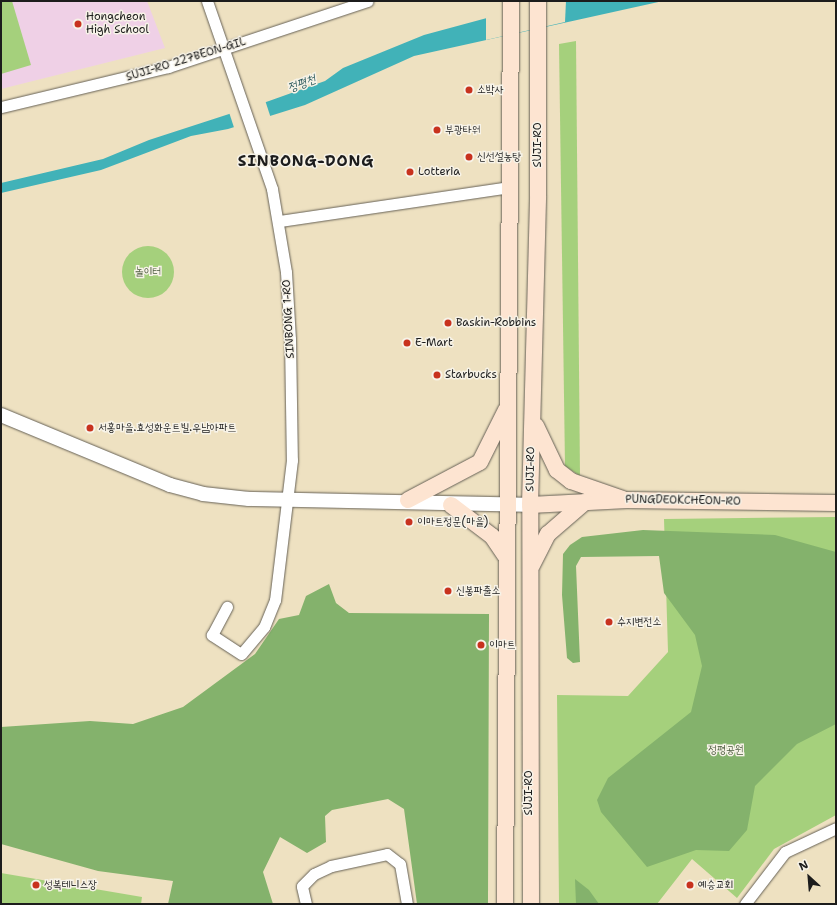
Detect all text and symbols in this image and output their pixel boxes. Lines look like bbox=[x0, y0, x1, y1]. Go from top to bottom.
place label: Hongcheon High School bbox=[86, 11, 149, 37]
marker: Hongcheon High School bbox=[73, 19, 83, 29]
street label: SUJI-RO 227BEON-GIL bbox=[125, 35, 247, 85]
water label: 정평천 bbox=[286, 72, 318, 96]
place label: 소박사 bbox=[477, 83, 504, 97]
marker: 소박사 bbox=[464, 85, 474, 95]
street label: SUJI-RO bbox=[531, 122, 545, 168]
place label: 부광타워 bbox=[445, 123, 480, 137]
marker: 부광타워 bbox=[432, 125, 442, 135]
place label: 신선설농탕 bbox=[477, 150, 521, 164]
marker: 신선설농탕 bbox=[464, 152, 474, 162]
district label: SINBONG-DONG bbox=[238, 153, 374, 171]
place label: Lotteria bbox=[418, 165, 460, 179]
marker: Lotteria bbox=[405, 167, 415, 177]
park label: 놀이터 bbox=[135, 265, 161, 279]
street label: SINBONG 1-RO bbox=[280, 279, 298, 359]
place label: Baskin-Robbins bbox=[456, 316, 536, 330]
marker: Baskin-Robbins bbox=[443, 318, 453, 328]
place label: E-Mart bbox=[415, 336, 453, 350]
marker: E-Mart bbox=[402, 338, 412, 348]
place label: Starbucks bbox=[445, 368, 497, 382]
marker: Starbucks bbox=[432, 370, 442, 380]
place label: 서홍마을.효성화운트빌.우남아파트 bbox=[98, 421, 236, 435]
marker: 서홍마을.효성화운트빌.우남아파트 bbox=[85, 423, 95, 433]
street label: SUJI-RO bbox=[524, 446, 538, 492]
street label: PUNGDEOKCHEON-RO bbox=[625, 493, 741, 509]
place label: 이마트정문(마을) bbox=[417, 515, 488, 529]
marker: 이마트정문(마을) bbox=[404, 517, 414, 527]
place label: 신봉파출소 bbox=[456, 584, 500, 598]
marker: 신봉파출소 bbox=[443, 586, 453, 596]
place label: 수지변전소 bbox=[617, 615, 661, 629]
marker: 수지변전소 bbox=[604, 617, 614, 627]
place label: 이마트 bbox=[489, 638, 516, 652]
marker: 이마트 bbox=[476, 640, 486, 650]
park label: 정평공원 bbox=[708, 743, 744, 757]
street label: SUJI-RO bbox=[522, 770, 536, 816]
north arrow bbox=[789, 857, 829, 897]
text: N bbox=[796, 857, 811, 874]
place label: 성복테니스장 bbox=[44, 878, 97, 892]
place label: 예승교회 bbox=[698, 878, 733, 892]
marker: 성복테니스장 bbox=[31, 880, 41, 890]
marker: 예승교회 bbox=[685, 880, 695, 890]

